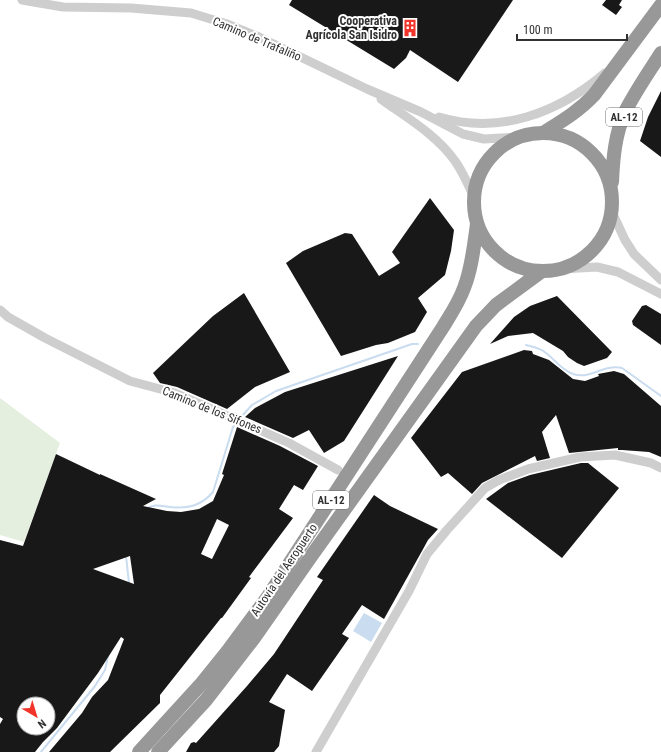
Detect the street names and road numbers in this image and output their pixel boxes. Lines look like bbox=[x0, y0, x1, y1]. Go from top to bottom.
street label: Camino de Trafaliño bbox=[211, 14, 303, 64]
road number: AL-12 bbox=[606, 108, 642, 126]
street label: Camino de los Sifones bbox=[160, 384, 264, 436]
road number: AL-12 bbox=[313, 491, 349, 509]
street label: Autovía del Aeropuerto bbox=[248, 521, 320, 619]

